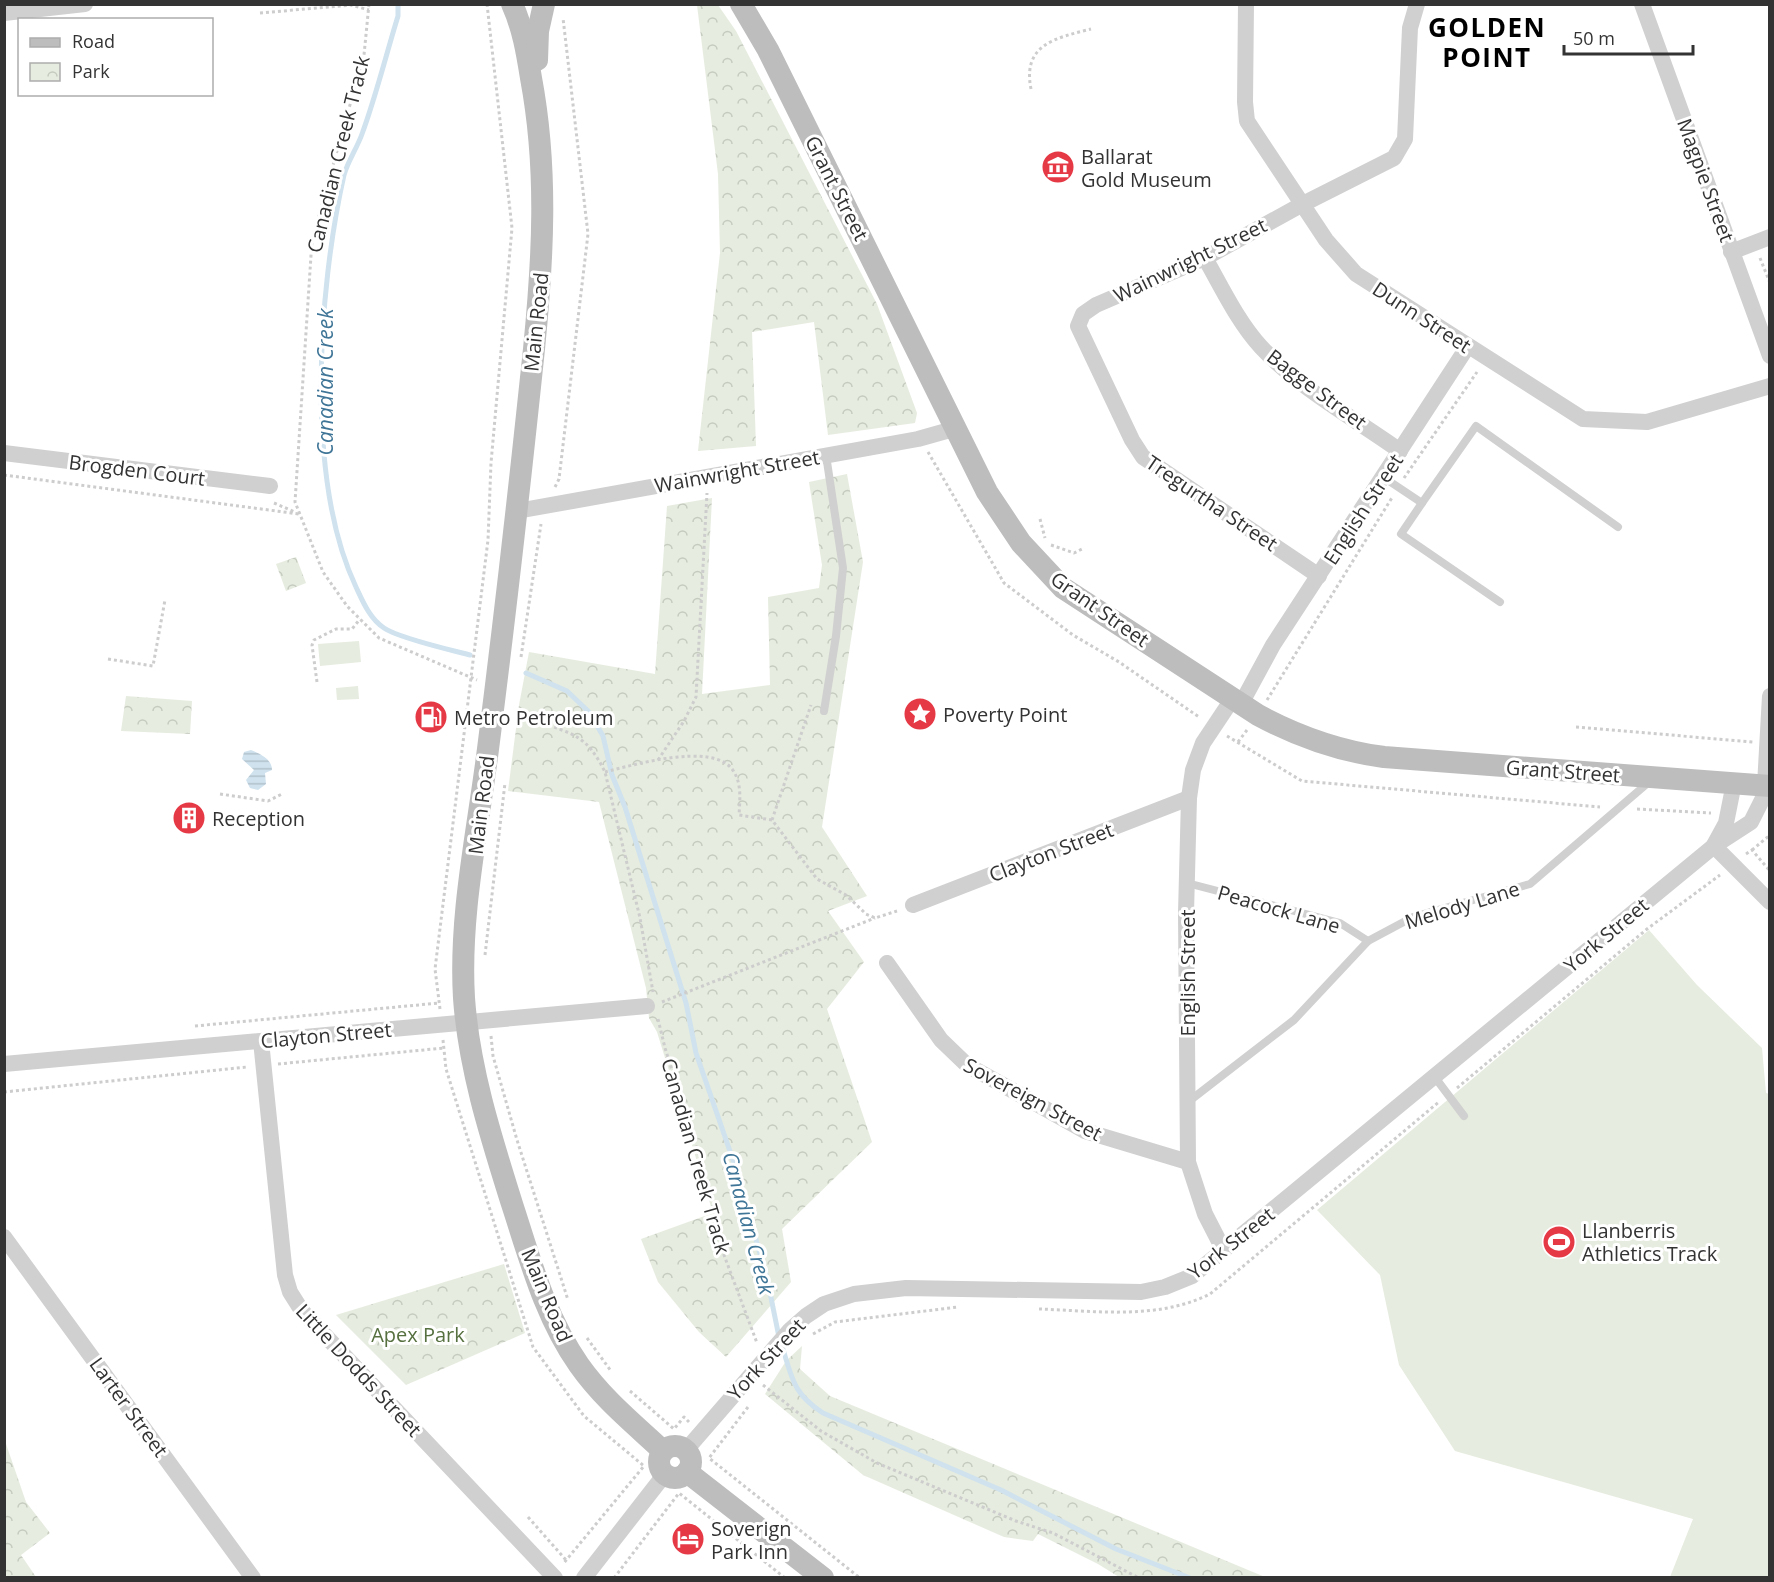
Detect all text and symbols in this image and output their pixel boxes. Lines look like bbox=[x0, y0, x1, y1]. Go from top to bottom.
district label: GOLDEN POINT bbox=[1428, 9, 1546, 75]
legend bbox=[18, 18, 213, 96]
scale bar bbox=[1564, 18, 1693, 56]
text: 50 m bbox=[1573, 26, 1615, 50]
text: Road bbox=[72, 29, 115, 53]
street label: Canadian Creek Track bbox=[300, 52, 376, 255]
text: Park bbox=[72, 59, 110, 83]
street label: Magpie Street bbox=[1671, 115, 1741, 245]
street label: Grant Street bbox=[799, 131, 875, 245]
place label: Ballarat Gold Museum bbox=[1081, 143, 1212, 193]
museum icon: Ballarat Gold Museum bbox=[1040, 149, 1076, 185]
street label: Wainwright Street bbox=[1109, 211, 1271, 309]
street label: Main Road bbox=[517, 271, 555, 373]
street label: Dunn Street bbox=[1368, 275, 1476, 359]
water label: Canadian Creek bbox=[311, 308, 339, 455]
street label: Bagge Street bbox=[1262, 343, 1372, 435]
street label: Wainwright Street bbox=[652, 443, 822, 499]
street label: Brogden Court bbox=[67, 448, 207, 492]
street label: English Street bbox=[1317, 448, 1409, 570]
street label: Tregurtha Street bbox=[1141, 449, 1283, 557]
street label: Grant Street bbox=[1045, 565, 1155, 653]
place icon: Poverty Point bbox=[902, 696, 938, 732]
fuel station icon: Metro Petroleum bbox=[413, 699, 449, 735]
place label: Poverty Point bbox=[943, 701, 1067, 728]
place label: Metro Petroleum bbox=[454, 704, 613, 731]
street label: Main Road bbox=[462, 754, 500, 856]
street label: Grant Street bbox=[1505, 754, 1621, 788]
building icon: Reception bbox=[171, 800, 207, 836]
place label: Reception bbox=[212, 805, 305, 832]
street label: Clayton Street bbox=[985, 816, 1117, 888]
street label: Melody Lane bbox=[1401, 875, 1523, 935]
street label: Peacock Lane bbox=[1215, 879, 1343, 939]
street label: York Street bbox=[1558, 892, 1654, 978]
street label: English Street bbox=[1174, 909, 1201, 1037]
street label: Clayton Street bbox=[259, 1016, 393, 1054]
street label: Sovereign Street bbox=[959, 1051, 1107, 1147]
street label: Canadian Creek Track bbox=[655, 1055, 737, 1257]
water label: Canadian Creek bbox=[716, 1148, 782, 1298]
street label: York Street bbox=[1182, 1201, 1280, 1285]
place label: Llanberris Athletics Track bbox=[1582, 1217, 1718, 1267]
sports icon: Llanberris Athletics Track bbox=[1541, 1224, 1577, 1260]
street label: Main Road bbox=[515, 1244, 579, 1346]
street label: Little Dodds Street bbox=[290, 1298, 428, 1442]
street label: York Street bbox=[721, 1312, 811, 1406]
park label: Apex Park bbox=[371, 1321, 465, 1348]
street label: Larter Street bbox=[84, 1352, 174, 1462]
place label: Soverign Park Inn bbox=[711, 1515, 792, 1565]
hotel icon: Soverign Park Inn bbox=[670, 1521, 706, 1557]

